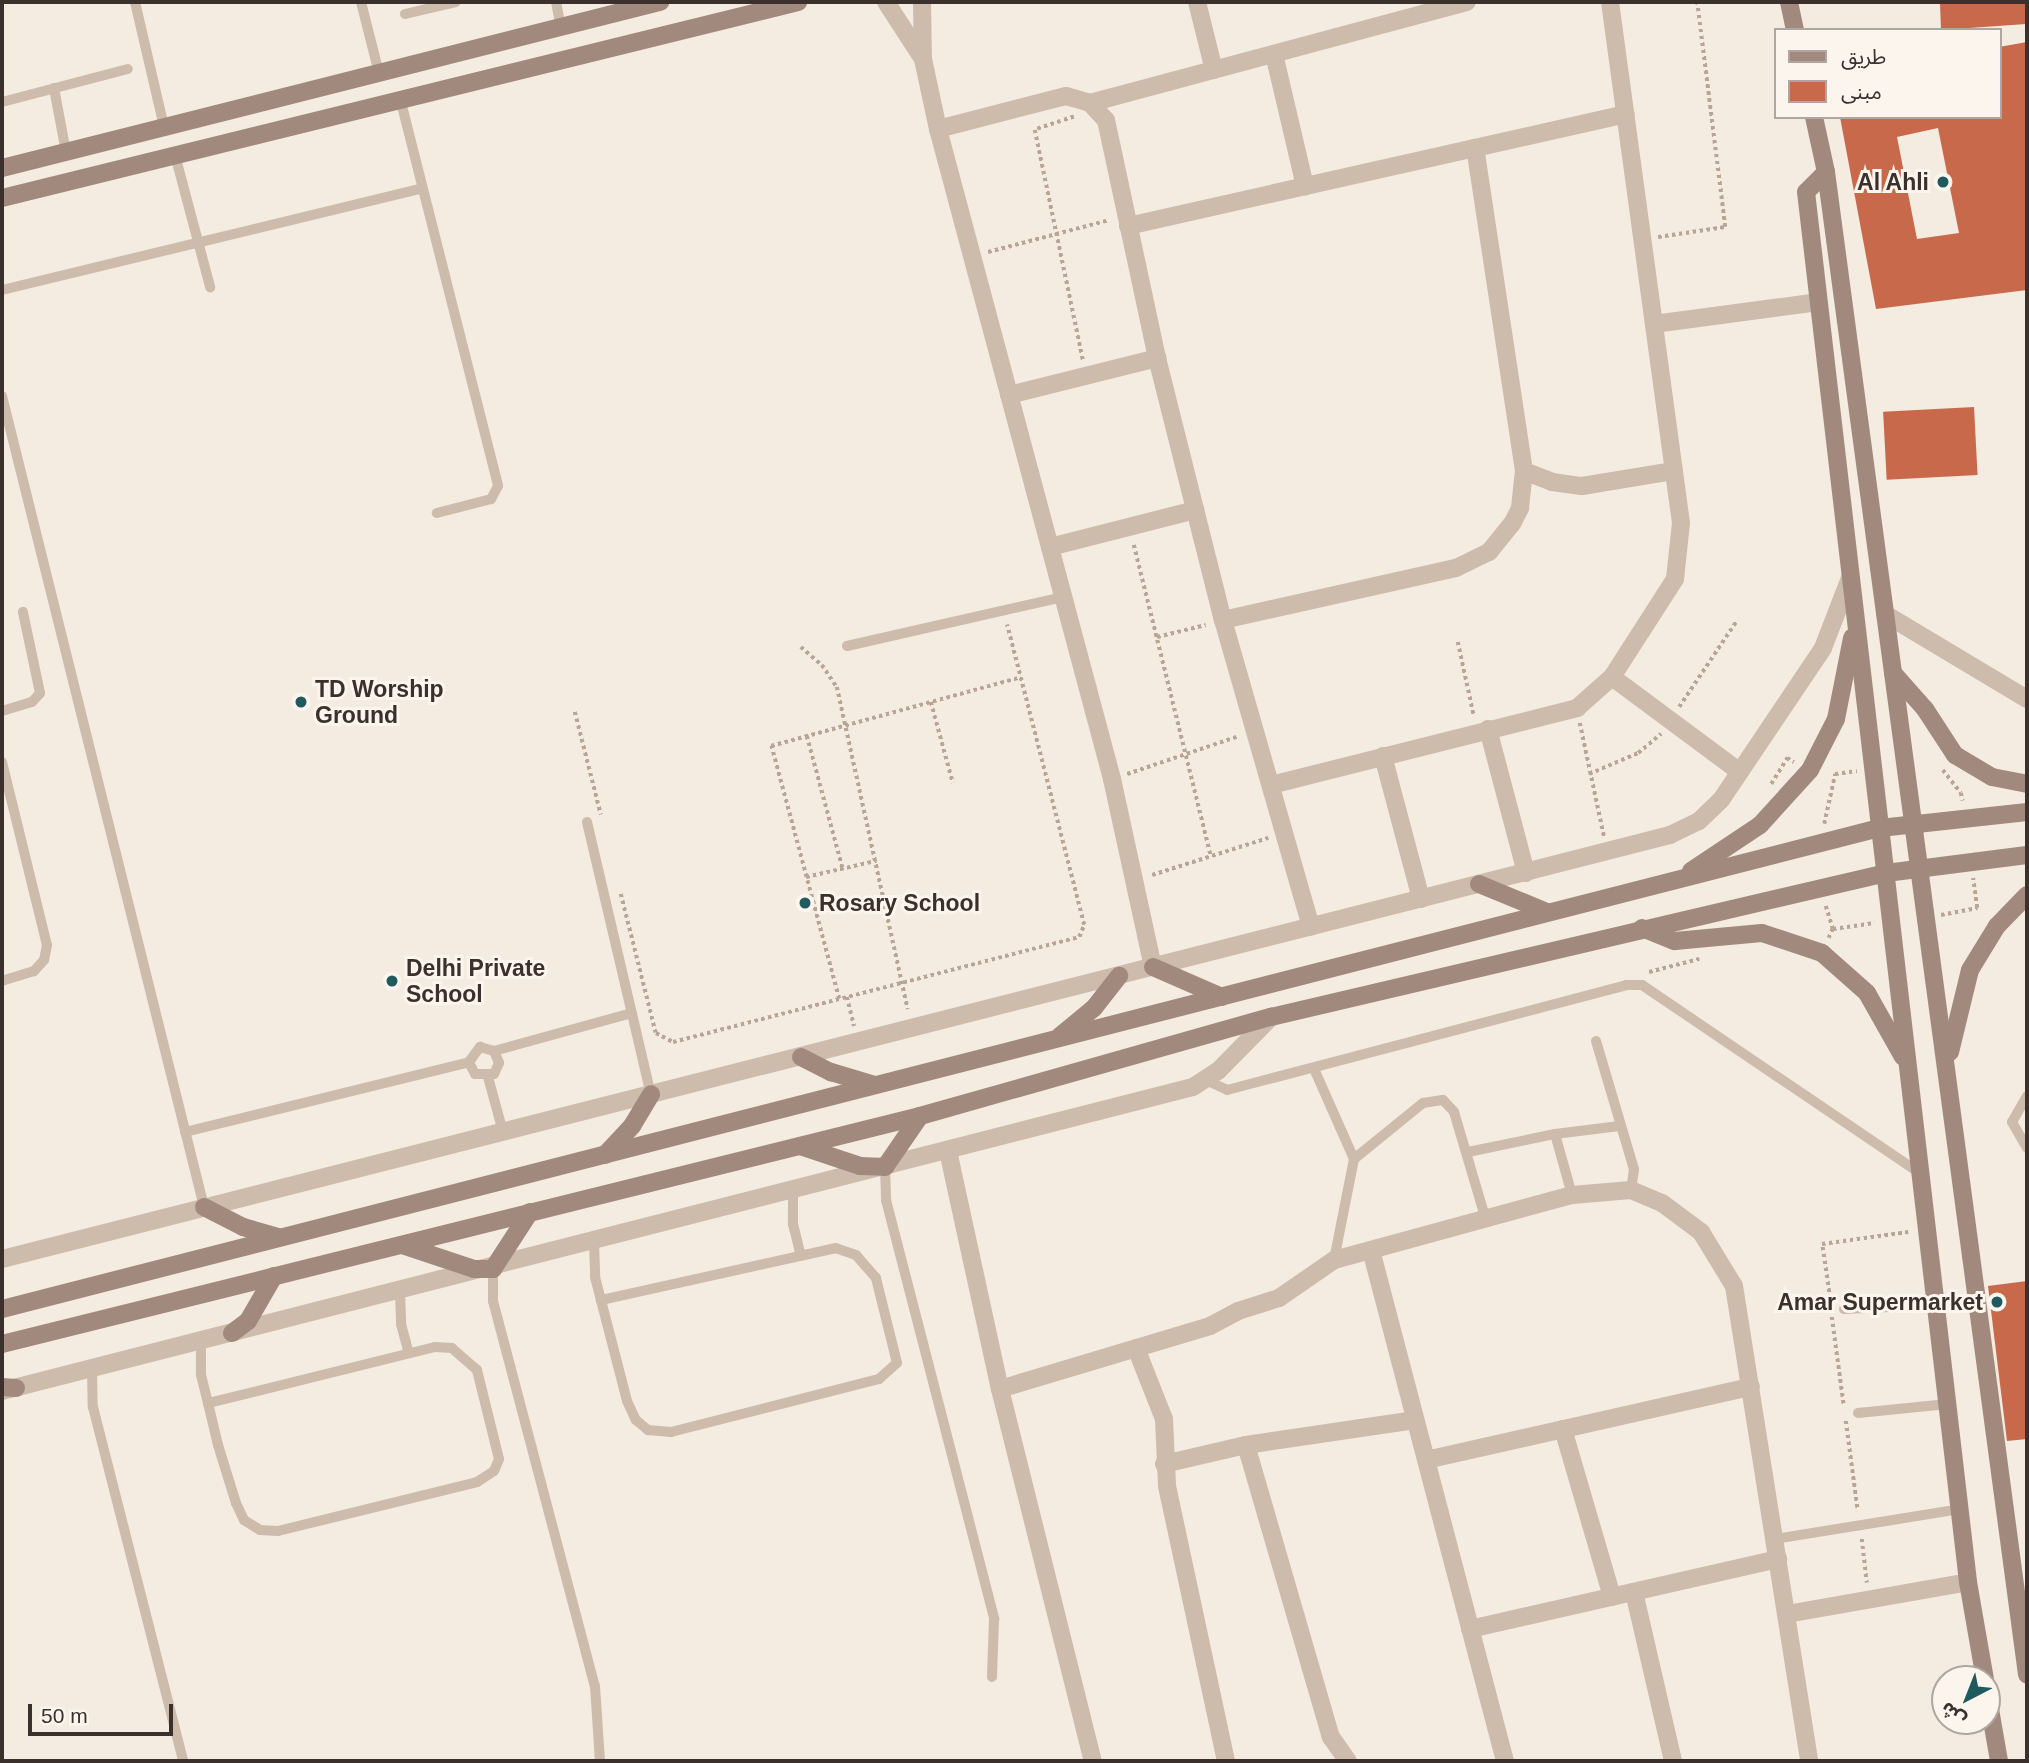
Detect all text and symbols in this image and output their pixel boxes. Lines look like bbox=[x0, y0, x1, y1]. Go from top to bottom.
legend bbox=[1773, 28, 2001, 119]
text: طريق bbox=[1841, 45, 1886, 68]
text: مبنى bbox=[1841, 80, 1882, 103]
place label: Al Ahli bbox=[1856, 168, 1929, 196]
marker: Al Ahli bbox=[1935, 174, 1951, 190]
place label: TD Worship Ground bbox=[315, 675, 444, 729]
marker: TD Worship Ground bbox=[293, 694, 309, 710]
place label: Rosary School bbox=[819, 889, 980, 917]
marker: Rosary School bbox=[797, 895, 813, 911]
place label: Delhi Private School bbox=[406, 954, 545, 1008]
marker: Delhi Private School bbox=[384, 973, 400, 989]
place label: Amar Supermarket bbox=[1777, 1288, 1983, 1316]
marker: Amar Supermarket bbox=[1989, 1294, 2005, 1310]
north arrow bbox=[1931, 1665, 2001, 1735]
scale bar bbox=[32, 1690, 177, 1734]
text: ش bbox=[1936, 1698, 1970, 1731]
text: 50 m bbox=[41, 1704, 88, 1727]

